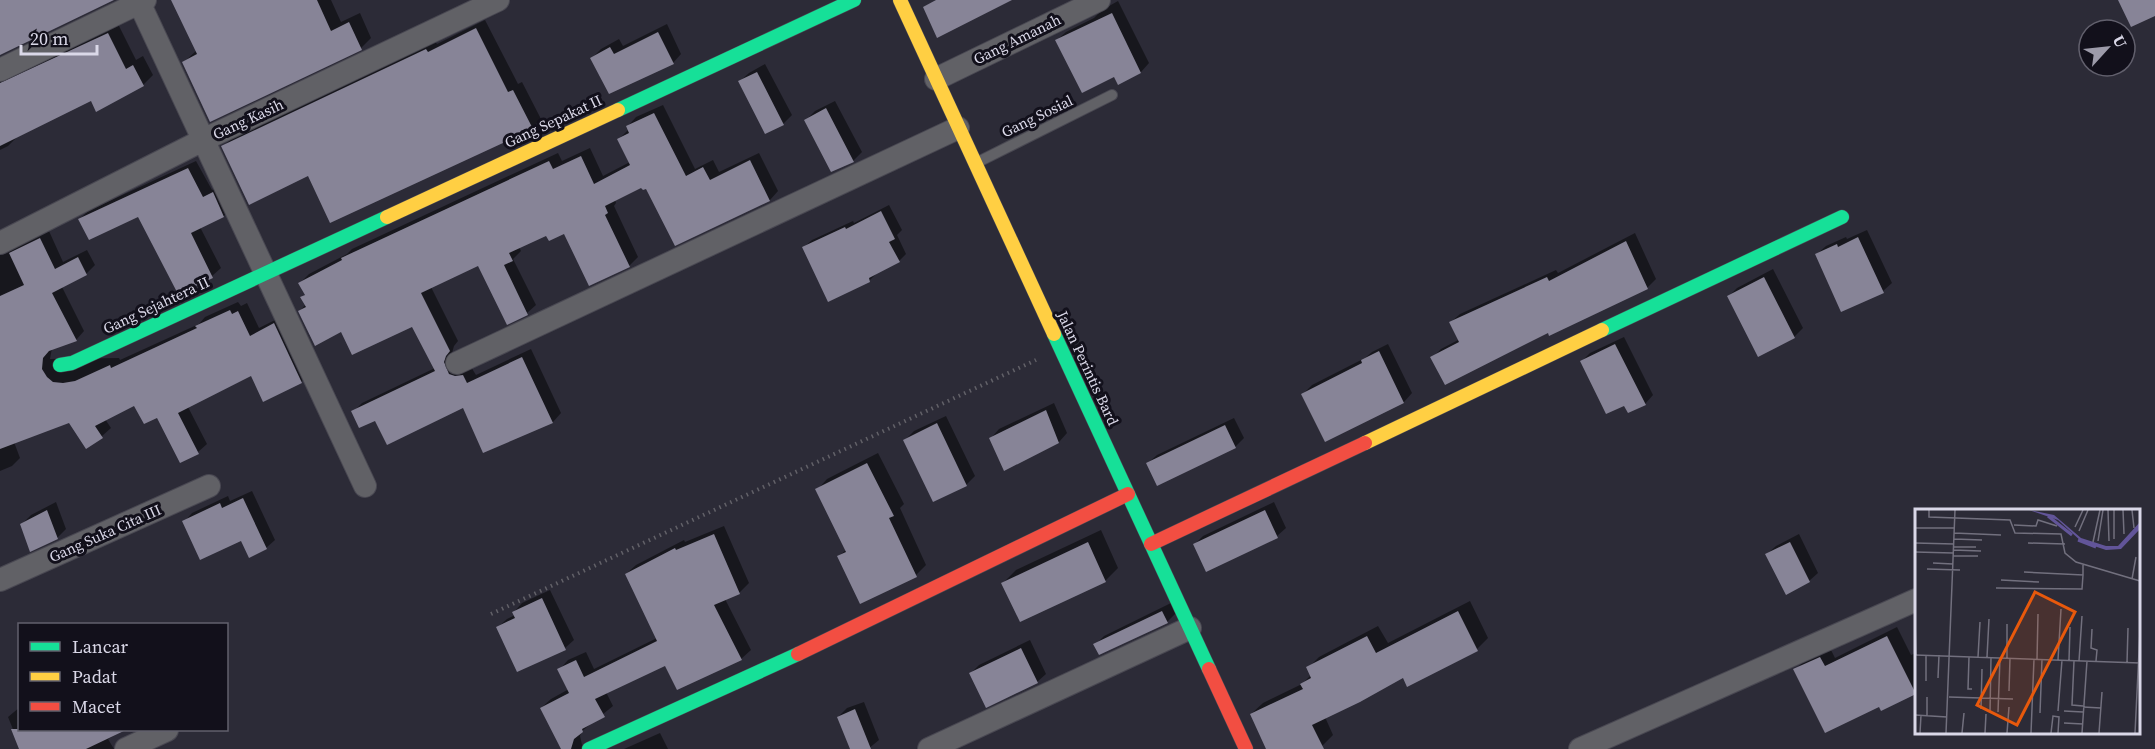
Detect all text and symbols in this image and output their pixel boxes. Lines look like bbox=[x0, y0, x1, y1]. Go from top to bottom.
street label: Gang Amanah bbox=[970, 9, 1064, 69]
scale bar bbox=[21, 18, 98, 56]
north arrow bbox=[2077, 18, 2137, 78]
text: 20 m bbox=[30, 26, 68, 51]
text: U bbox=[2108, 31, 2133, 52]
street label: Gang Sepakat II bbox=[501, 89, 605, 153]
street label: Gang Sosial bbox=[998, 89, 1077, 142]
street label: Gang Kasih bbox=[209, 94, 287, 144]
street label: Gang Sejahtera II bbox=[99, 271, 213, 339]
street label: Jalan Perintis Bard bbox=[1052, 306, 1124, 429]
street label: Gang Suka Cita III bbox=[46, 499, 164, 567]
inset map bbox=[1915, 509, 2140, 734]
legend bbox=[18, 623, 228, 731]
text: Lancar bbox=[72, 634, 129, 659]
text: Padat bbox=[72, 664, 117, 689]
text: Macet bbox=[72, 694, 121, 719]

